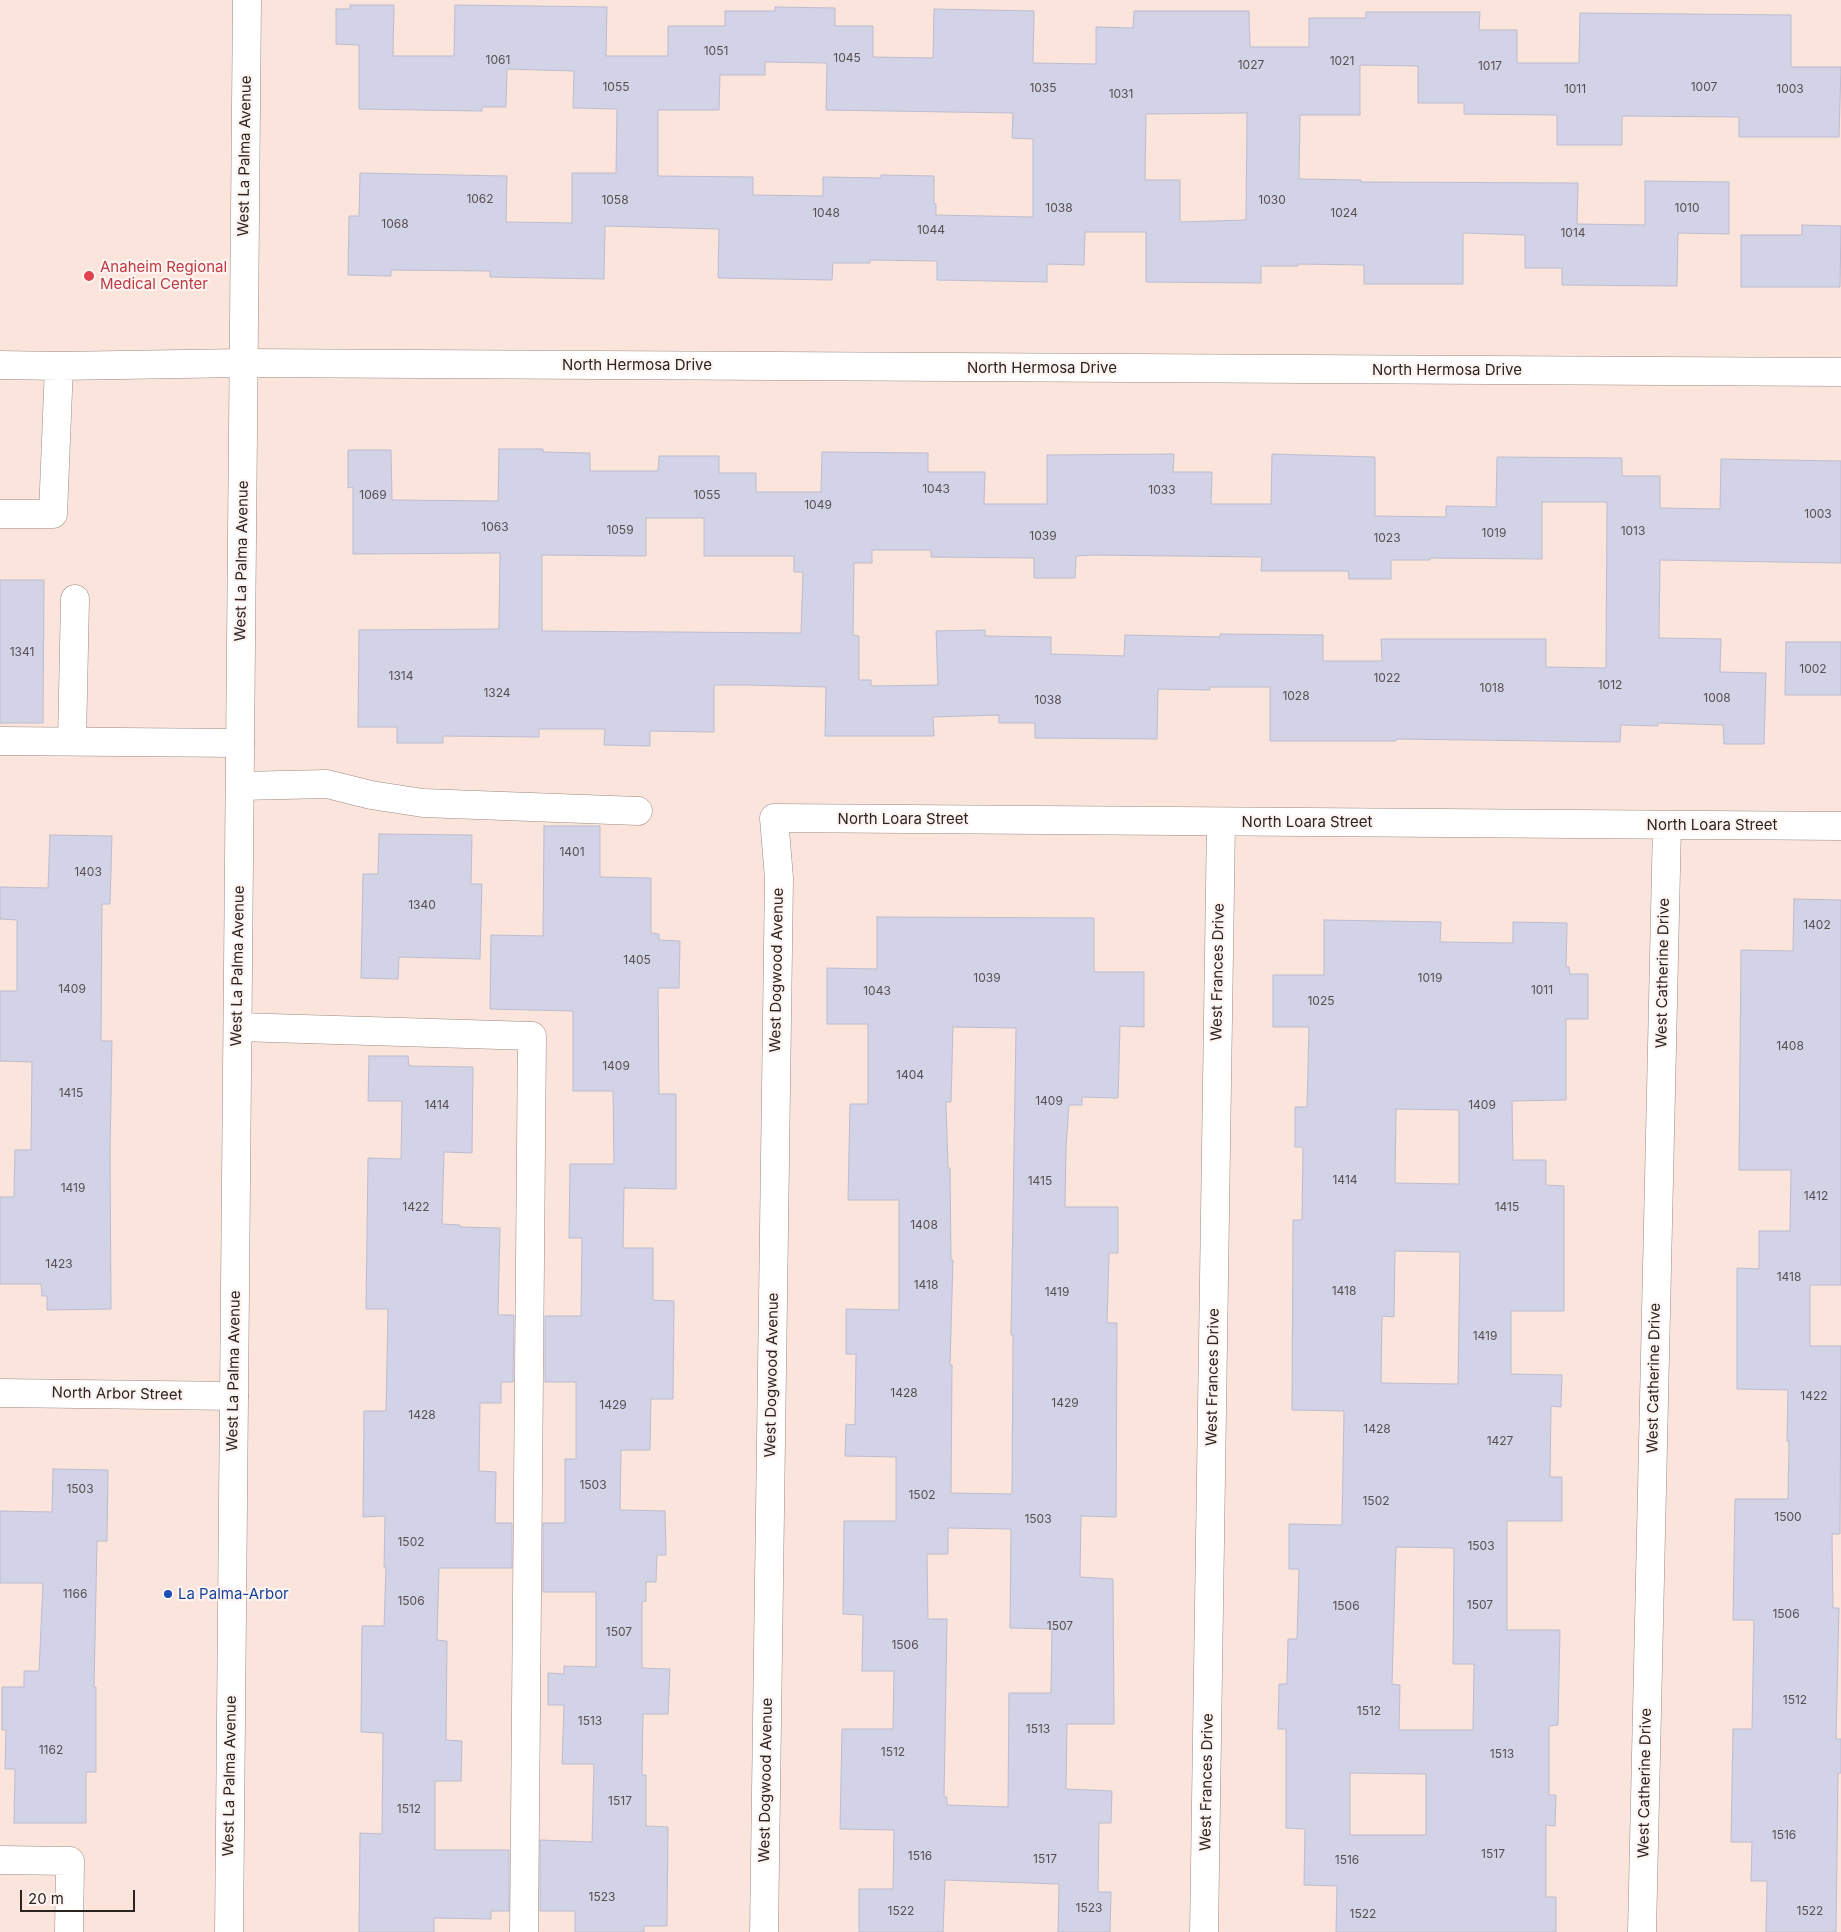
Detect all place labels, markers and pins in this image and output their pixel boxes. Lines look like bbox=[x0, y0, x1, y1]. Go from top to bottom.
place label: Anaheim Regional Medical Center bbox=[100, 258, 227, 293]
marker: Anaheim Regional Medical Center bbox=[82, 269, 96, 283]
place label: La Palma-Arbor bbox=[178, 1585, 289, 1603]
marker: La Palma-Arbor bbox=[162, 1588, 174, 1600]

